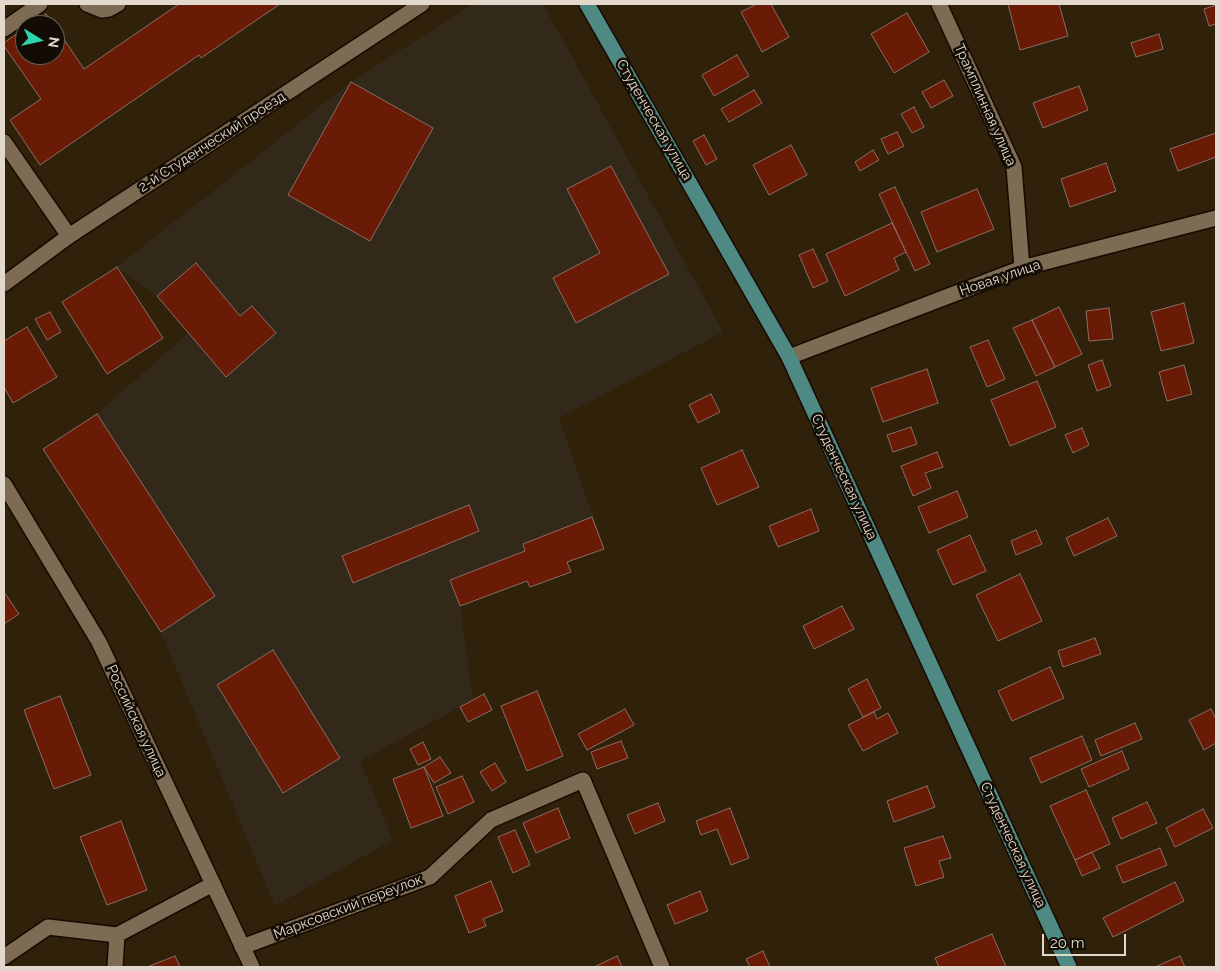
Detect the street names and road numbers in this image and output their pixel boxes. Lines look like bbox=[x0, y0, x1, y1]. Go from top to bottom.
street label: Трамплинная улица bbox=[950, 41, 1020, 169]
street label: Студенческая улица bbox=[613, 57, 695, 183]
street label: 2-й Студенческий проезд bbox=[135, 88, 289, 196]
street label: Новая улица bbox=[958, 256, 1042, 300]
street label: Студенческая улица bbox=[807, 411, 881, 543]
street label: Российская улица bbox=[103, 662, 169, 780]
street label: Студенческая улица bbox=[976, 779, 1050, 911]
street label: Марксовский переулок bbox=[271, 871, 425, 943]

